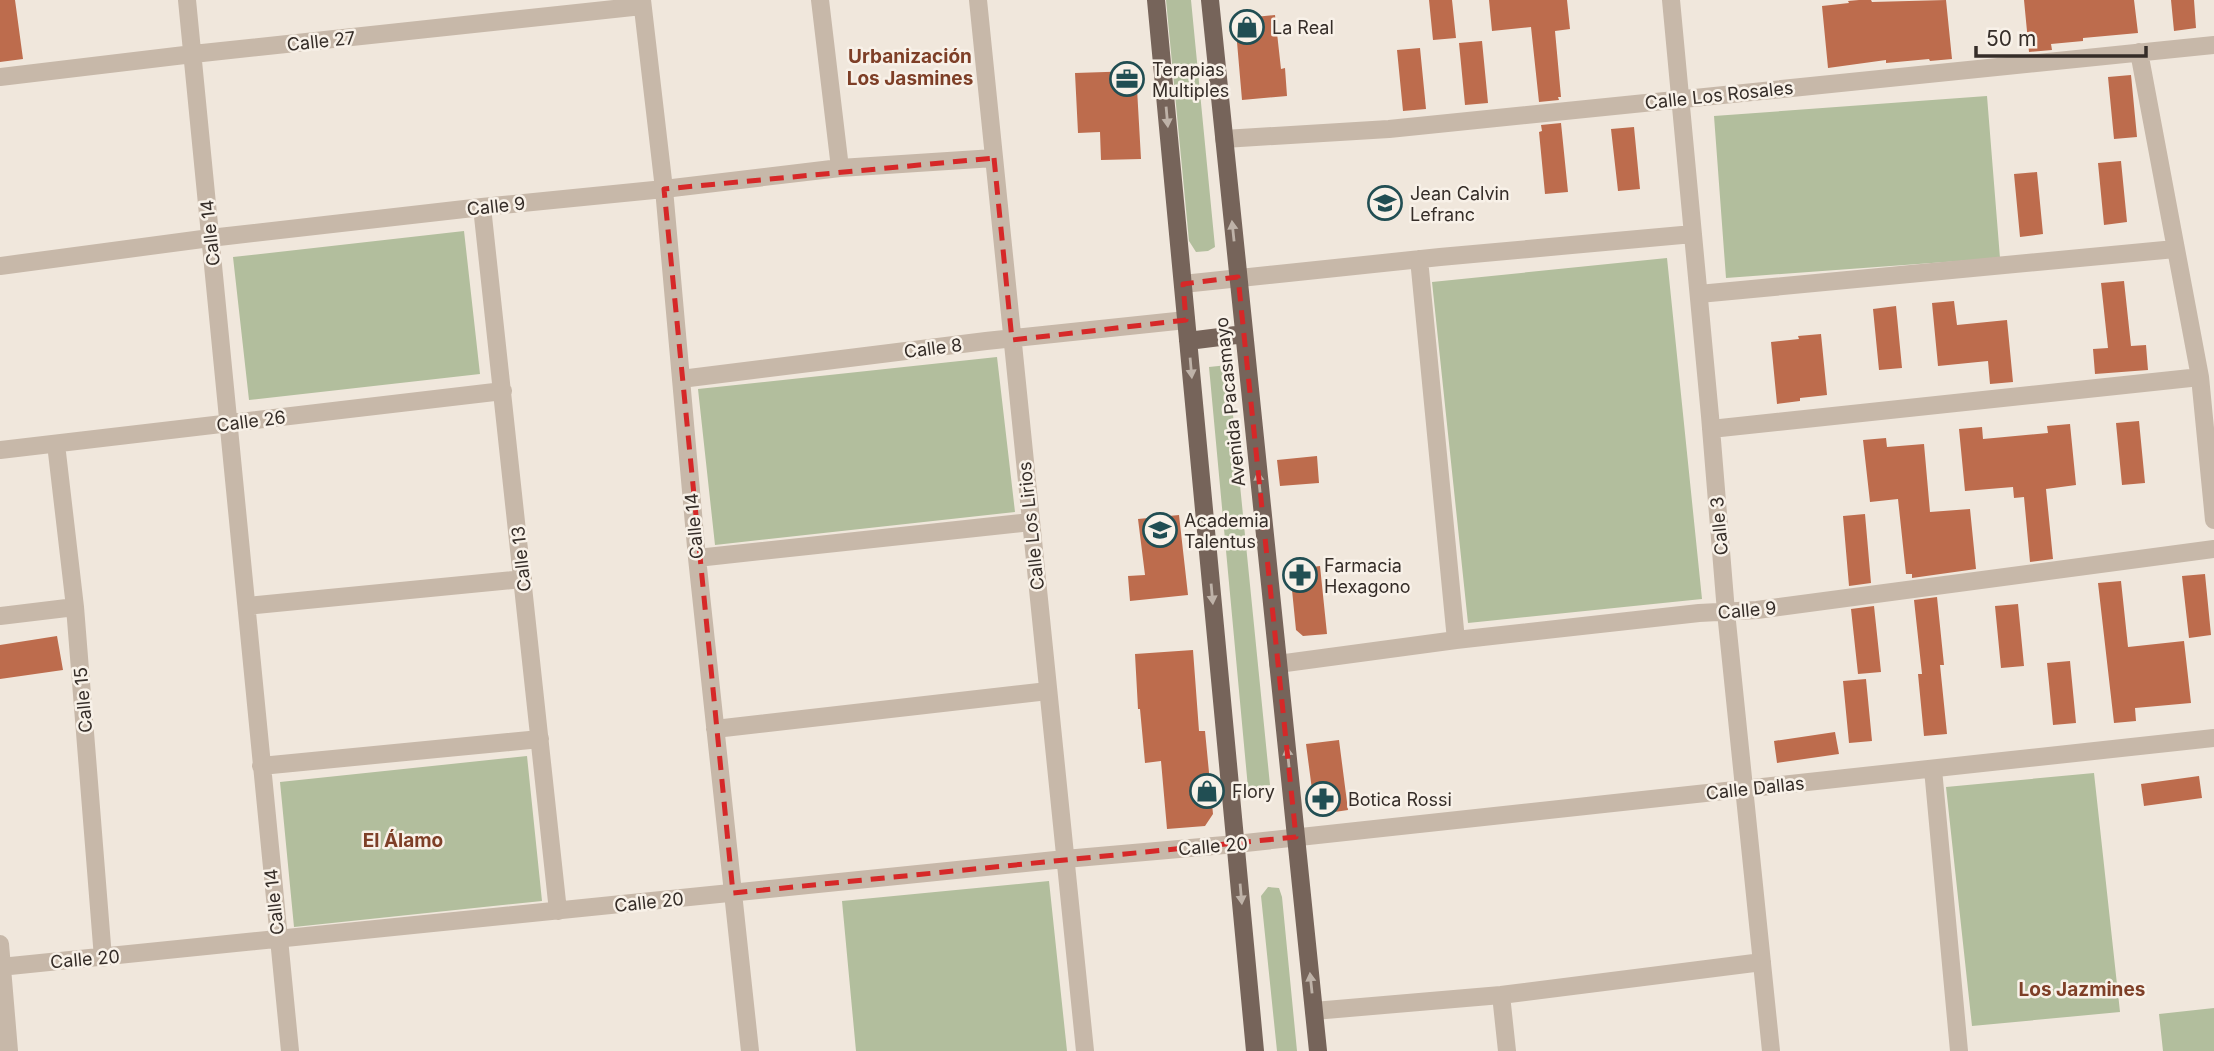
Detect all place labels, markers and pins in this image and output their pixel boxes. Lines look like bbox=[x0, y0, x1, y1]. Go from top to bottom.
shop icon: La Real bbox=[1228, 8, 1266, 46]
place label: La Real bbox=[1272, 17, 1334, 38]
place label: Terapias Multiples bbox=[1152, 59, 1229, 101]
office icon: Terapias Multiples bbox=[1108, 60, 1146, 98]
place label: Jean Calvin Lefranc bbox=[1410, 183, 1510, 225]
school or university icon: Jean Calvin Lefranc bbox=[1366, 184, 1404, 222]
place label: Academia Talentus bbox=[1184, 510, 1269, 552]
school or university icon: Academia Talentus bbox=[1141, 511, 1179, 549]
place label: Farmacia Hexagono bbox=[1324, 555, 1411, 597]
pharmacy icon: Farmacia Hexagono bbox=[1281, 556, 1319, 594]
shop icon: Flory bbox=[1188, 772, 1226, 810]
pharmacy icon: Botica Rossi bbox=[1304, 780, 1342, 818]
place label: Flory bbox=[1232, 781, 1275, 802]
place label: Botica Rossi bbox=[1348, 789, 1452, 810]

